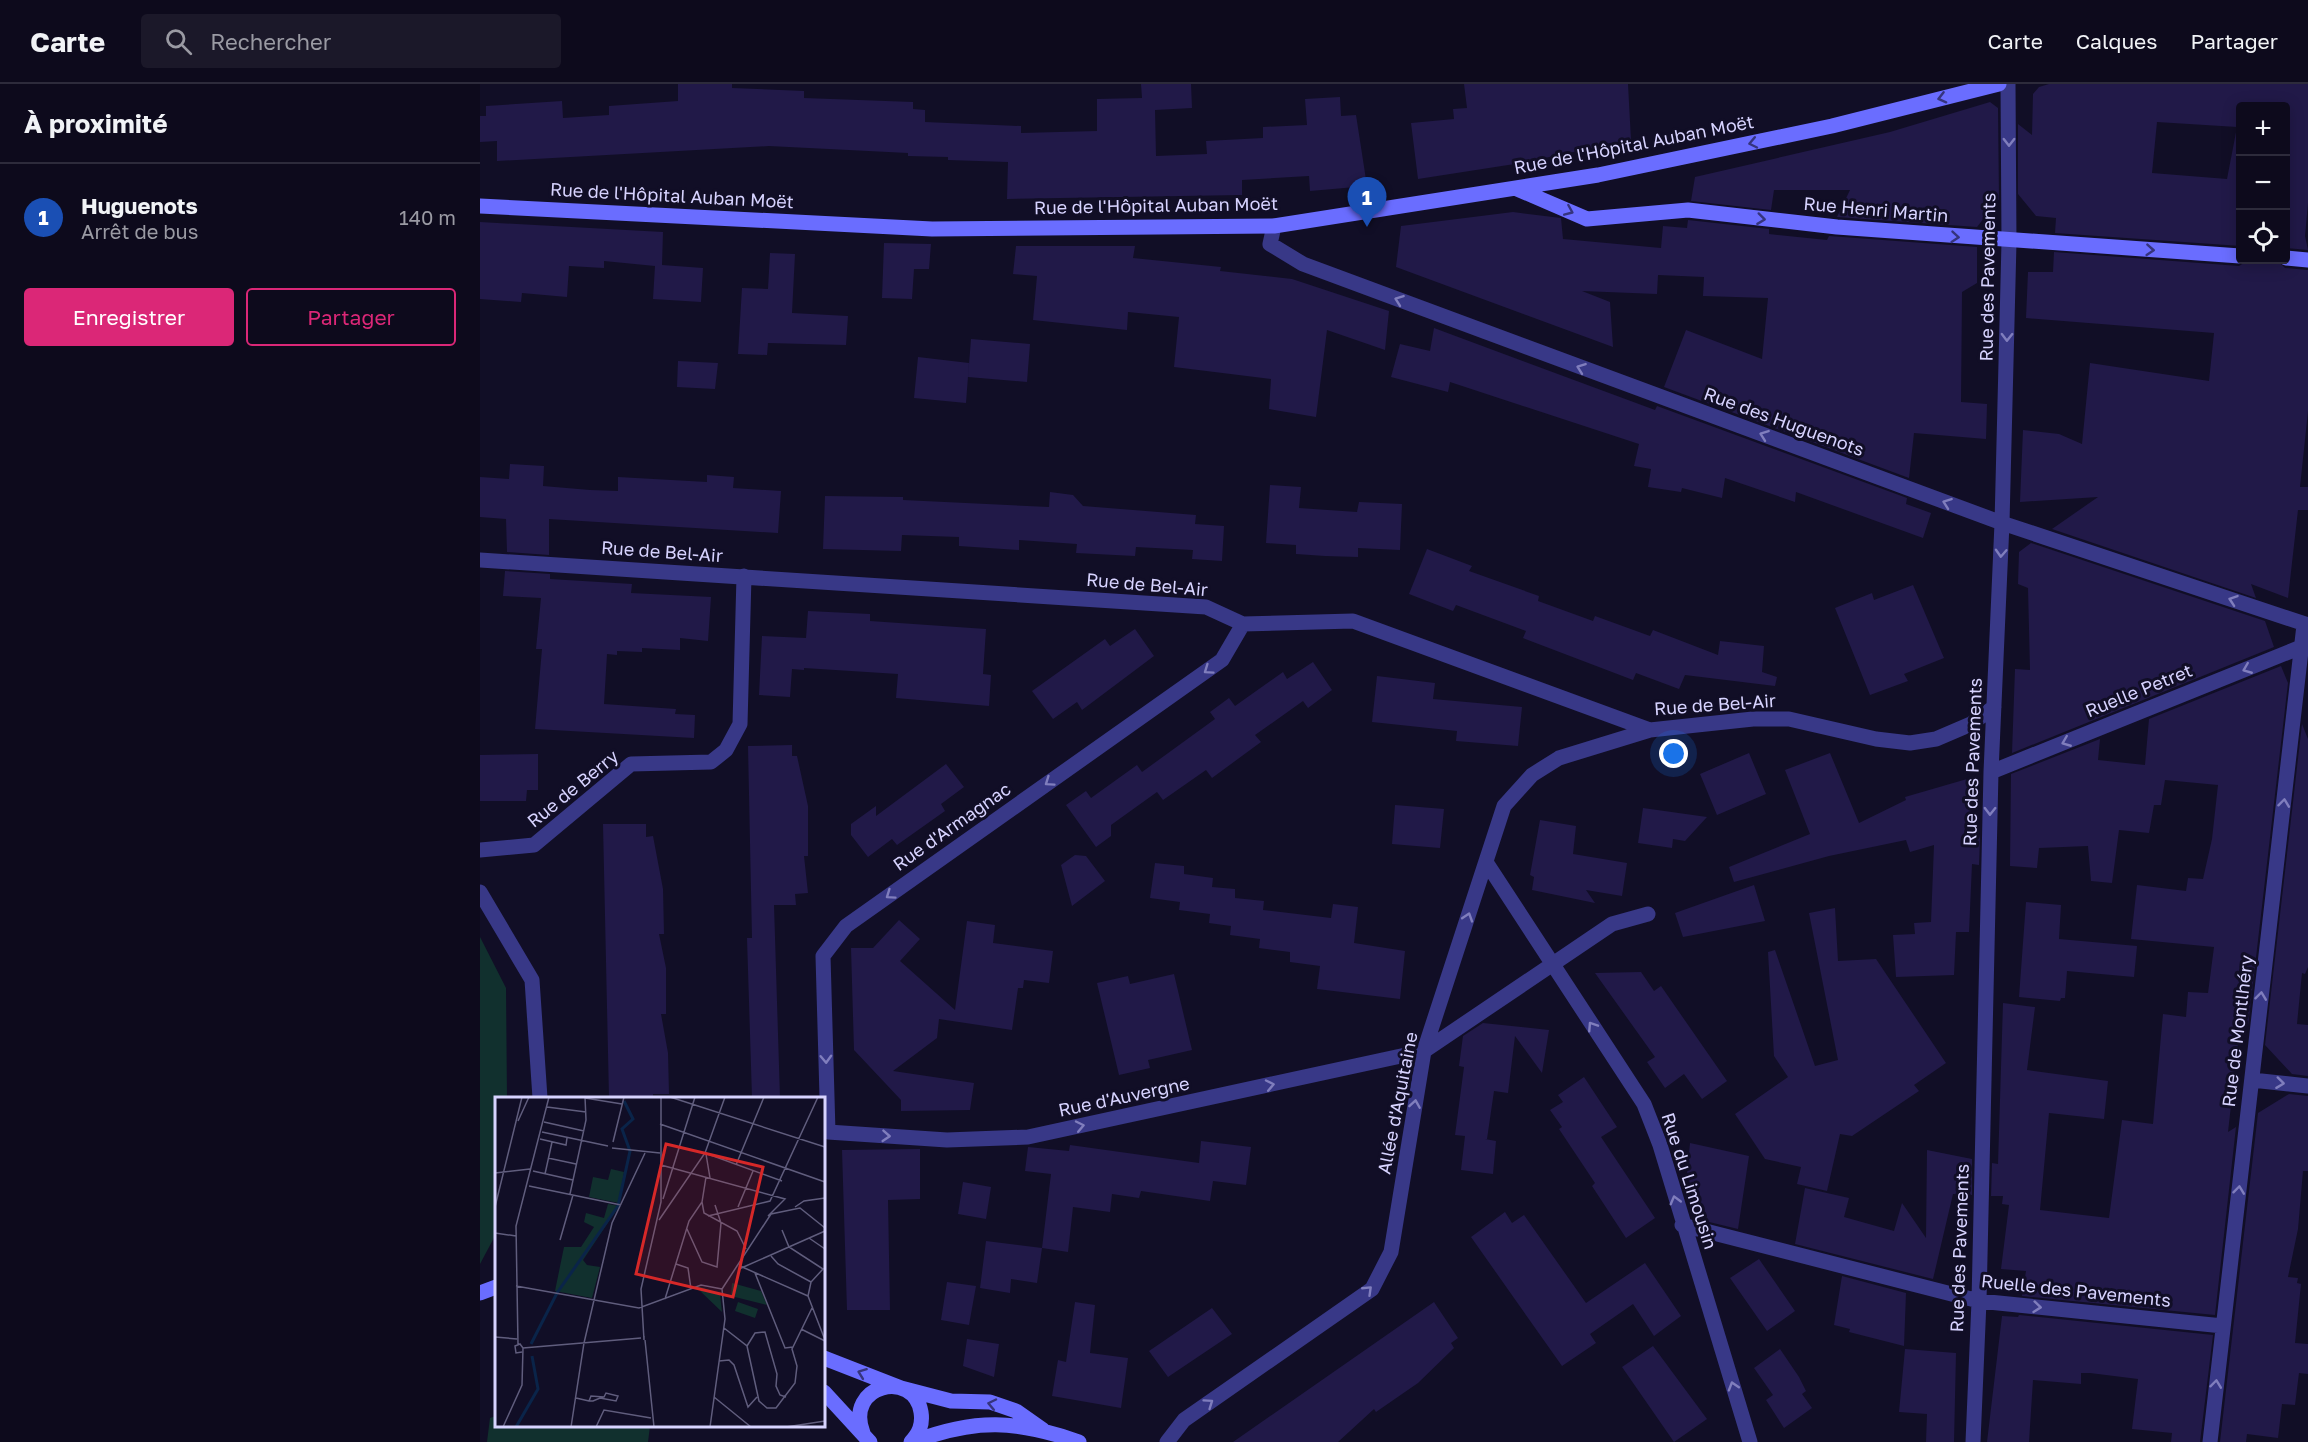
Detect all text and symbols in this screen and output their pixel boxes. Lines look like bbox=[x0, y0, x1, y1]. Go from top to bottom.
search box bbox=[141, 14, 561, 68]
text: Carte bbox=[30, 25, 105, 58]
icon: search bbox=[162, 25, 195, 58]
text: Rechercher bbox=[210, 28, 331, 55]
text: Carte bbox=[1987, 28, 2043, 54]
text: Calques bbox=[2076, 28, 2157, 54]
text: Partager bbox=[2190, 28, 2278, 54]
one-way arrow bbox=[1938, 91, 1948, 104]
map controls bbox=[2236, 102, 2290, 264]
button: + bbox=[2236, 102, 2290, 156]
text: À proximité bbox=[24, 108, 168, 139]
street label: Rue de l'Hôpital Auban Moët bbox=[1512, 110, 1756, 178]
one-way arrow bbox=[1748, 135, 1758, 148]
one-way arrow bbox=[2003, 138, 2015, 147]
button: − bbox=[2236, 156, 2290, 210]
street label: Rue de l'Hôpital Auban Moët bbox=[550, 178, 794, 212]
pin: 1 bbox=[1348, 178, 1386, 227]
text: Huguenots bbox=[81, 192, 198, 219]
street label: Rue de l'Hôpital Auban Moët bbox=[1034, 192, 1278, 218]
street label: Rue Henri Martin bbox=[1803, 192, 1949, 226]
street label: Rue des Pavements bbox=[1975, 192, 1999, 362]
one-way arrow bbox=[1562, 204, 1573, 216]
text: 1 bbox=[38, 205, 49, 229]
text: 140 m bbox=[399, 205, 456, 229]
button: locate bbox=[2236, 210, 2290, 264]
one-way arrow bbox=[1756, 212, 1766, 224]
text: Arrêt de bus bbox=[81, 219, 198, 243]
one-way arrow bbox=[1951, 230, 1960, 243]
one-way arrow bbox=[2145, 244, 2154, 257]
button: Enregistrer bbox=[24, 288, 234, 346]
button: Partager bbox=[246, 288, 456, 346]
one-way arrow bbox=[1394, 295, 1405, 307]
one-way arrow bbox=[2001, 333, 2013, 342]
one-way arrow bbox=[1577, 363, 1588, 375]
street label: Rue des Huguenots bbox=[1701, 382, 1867, 460]
one-way arrow bbox=[1760, 430, 1770, 443]
one-way arrow bbox=[1943, 497, 1953, 510]
street label: Rue de Bel-Air bbox=[600, 536, 724, 566]
one-way arrow bbox=[1994, 549, 2007, 558]
street label: Rue de Bel-Air bbox=[1085, 568, 1209, 600]
one-way arrow bbox=[2228, 595, 2238, 608]
street label: Ruelle Petret bbox=[2082, 659, 2195, 721]
one-way arrow bbox=[2242, 662, 2253, 674]
one-way arrow bbox=[1204, 663, 1215, 674]
street label: Rue des Pavements bbox=[1958, 677, 1986, 847]
street label: Rue de Bel-Air bbox=[1653, 689, 1777, 719]
one-way arrow bbox=[2061, 734, 2072, 747]
your location bbox=[1659, 739, 1688, 768]
street label: Rue de Berry bbox=[522, 745, 622, 832]
one-way arrow bbox=[1045, 775, 1056, 786]
street label: Rue d'Armagnac bbox=[888, 777, 1015, 875]
one-way arrow bbox=[2277, 798, 2289, 807]
one-way arrow bbox=[1984, 807, 1996, 816]
one-way arrow bbox=[886, 888, 897, 899]
one-way arrow bbox=[1460, 912, 1473, 923]
street label: Rue de Montlhéry bbox=[2217, 954, 2257, 1108]
one-way arrow bbox=[2255, 992, 2267, 1001]
one-way arrow bbox=[1588, 1021, 1599, 1032]
street label: Allée d'Aquitaine bbox=[1372, 1030, 1422, 1176]
one-way arrow bbox=[819, 1055, 832, 1064]
street label: Rue d'Auvergne bbox=[1056, 1071, 1191, 1121]
one-way arrow bbox=[2275, 1076, 2284, 1089]
one-way arrow bbox=[1265, 1079, 1275, 1092]
inset map bbox=[495, 1097, 825, 1427]
one-way arrow bbox=[1409, 1100, 1421, 1109]
street label: Rue du Limousin bbox=[1658, 1110, 1722, 1252]
one-way arrow bbox=[1074, 1120, 1084, 1133]
one-way arrow bbox=[882, 1129, 891, 1142]
street label: Rue des Pavements bbox=[1945, 1163, 1973, 1333]
one-way arrow bbox=[2232, 1186, 2245, 1195]
one-way arrow bbox=[1670, 1195, 1683, 1205]
street label: Ruelle des Pavements bbox=[1980, 1269, 2172, 1311]
one-way arrow bbox=[1361, 1286, 1372, 1297]
one-way arrow bbox=[2033, 1300, 2042, 1313]
one-way arrow bbox=[857, 1368, 868, 1380]
one-way arrow bbox=[2210, 1379, 2222, 1388]
one-way arrow bbox=[1728, 1381, 1740, 1392]
one-way arrow bbox=[987, 1398, 997, 1411]
one-way arrow bbox=[1202, 1399, 1213, 1410]

